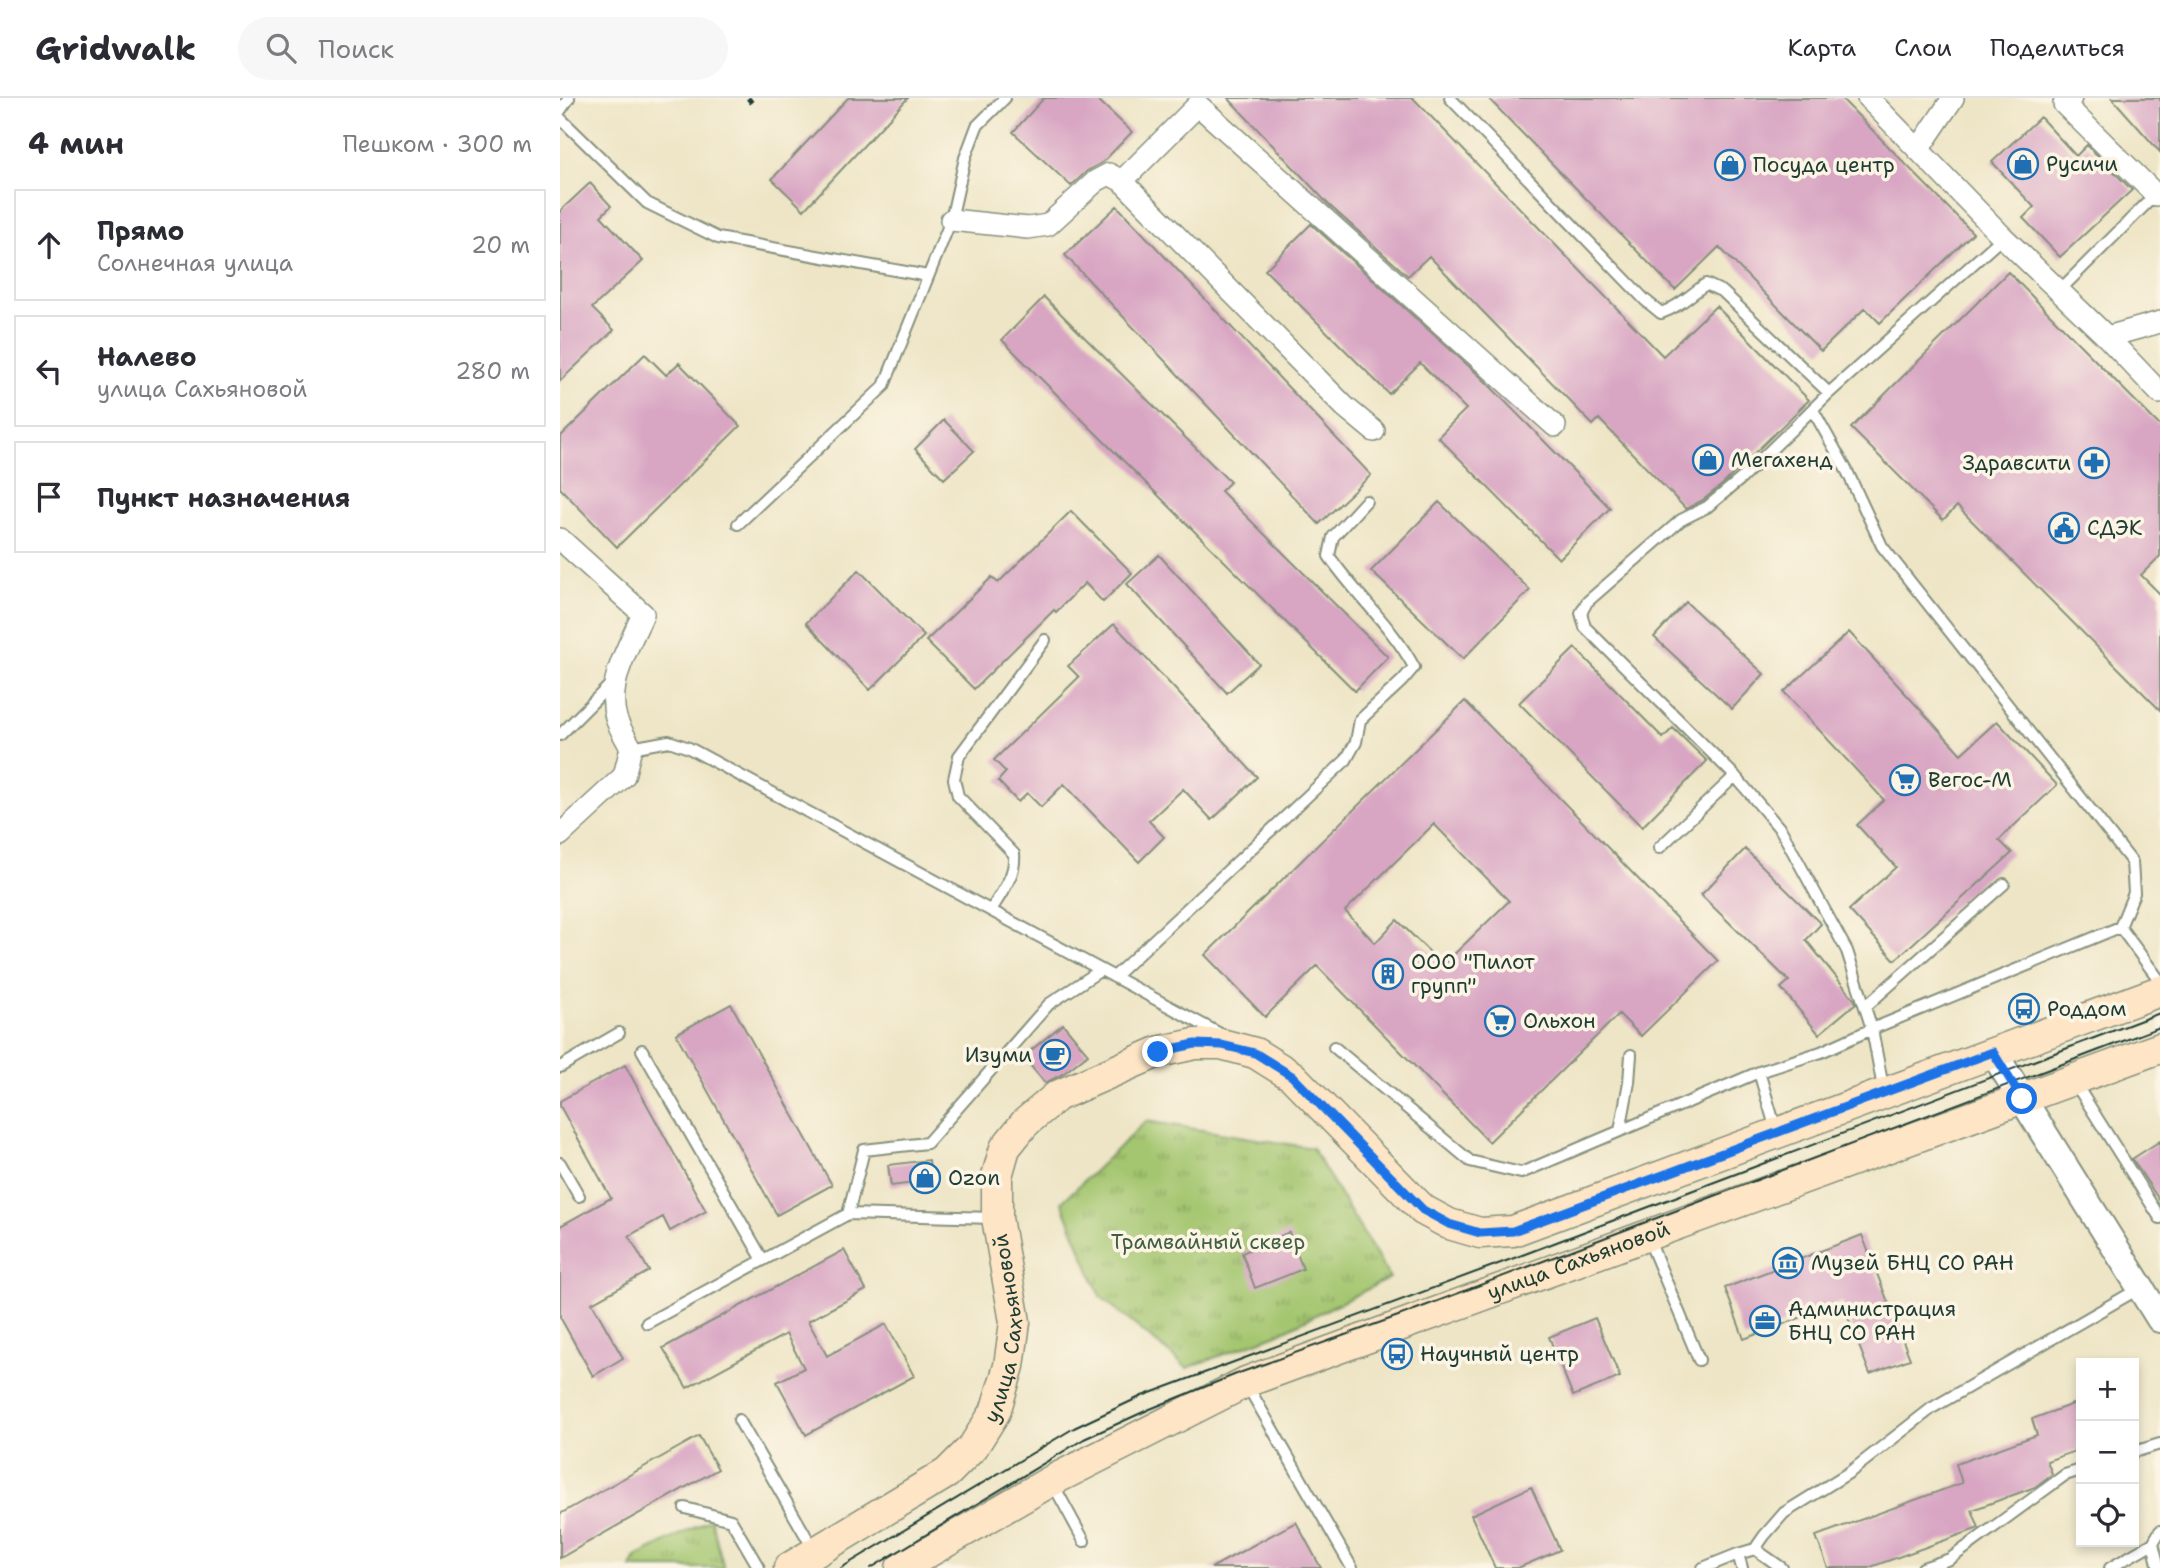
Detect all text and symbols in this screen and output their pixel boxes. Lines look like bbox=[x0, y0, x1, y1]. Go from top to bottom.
search box bbox=[238, 17, 728, 80]
text: Gridwalk bbox=[35, 26, 196, 71]
icon: search bbox=[262, 29, 300, 67]
text: Поиск bbox=[318, 31, 394, 66]
text: Карта bbox=[1788, 32, 1856, 64]
text: Слои bbox=[1894, 32, 1952, 64]
text: Поделиться bbox=[1990, 32, 2125, 64]
text: 4 мин bbox=[28, 123, 124, 164]
text: Пешком · 300 m bbox=[343, 129, 532, 159]
shop icon: Русичи bbox=[2006, 147, 2040, 181]
shop icon: Посуда центр bbox=[1713, 148, 1747, 182]
place label: Русичи bbox=[2046, 150, 2118, 178]
place label: Посуда центр bbox=[1753, 151, 1895, 179]
text: Прямо bbox=[97, 213, 185, 248]
icon: ahead bbox=[30, 226, 68, 264]
text: 20 m bbox=[471, 230, 530, 260]
text: Солнечная улица bbox=[97, 248, 293, 278]
text: Налево bbox=[97, 339, 197, 374]
icon: left bbox=[30, 352, 68, 390]
text: 280 m bbox=[455, 356, 530, 386]
text: улица Сахьяновой bbox=[97, 374, 307, 404]
shop icon: Мегахенд bbox=[1691, 443, 1725, 477]
place label: Мегахенд bbox=[1731, 446, 1833, 474]
pharmacy icon: Здравсити bbox=[2077, 446, 2111, 480]
place label: Здравсити bbox=[1963, 449, 2071, 477]
icon: arrive bbox=[30, 478, 68, 516]
text: Пункт назначения bbox=[97, 480, 350, 515]
public building icon: СДЭК bbox=[2047, 511, 2081, 545]
place label: СДЭК bbox=[2087, 514, 2143, 542]
supermarket icon: Вегос-М bbox=[1888, 763, 1922, 797]
place label: Вегос-М bbox=[1928, 766, 2012, 794]
place label: ООО "Пилот групп" bbox=[1411, 948, 1535, 1000]
building icon: ООО "Пилот групп" bbox=[1371, 957, 1405, 991]
bus stop icon: Роддом bbox=[2007, 992, 2041, 1026]
place label: Роддом bbox=[2047, 995, 2126, 1023]
supermarket icon: Ольхон bbox=[1483, 1004, 1517, 1038]
place label: Ольхон bbox=[1523, 1007, 1596, 1035]
route end bbox=[1142, 1036, 1173, 1067]
cafe icon: Изуми bbox=[1038, 1038, 1072, 1072]
place label: Изуми bbox=[965, 1041, 1032, 1069]
route start bbox=[2006, 1083, 2037, 1114]
shop icon: Ozon bbox=[908, 1161, 942, 1195]
place label: Ozon bbox=[948, 1164, 1000, 1192]
street label: улица Сахьяновой bbox=[1483, 1214, 1674, 1307]
park label: Трамвайный сквер bbox=[1111, 1228, 1305, 1256]
street label: улица Сахьяновой bbox=[978, 1232, 1029, 1428]
museum icon: Музей БНЦ СО РАН bbox=[1771, 1246, 1805, 1280]
place label: Музей БНЦ СО РАН bbox=[1811, 1249, 2014, 1277]
place label: Администрация БНЦ СО РАН bbox=[1788, 1295, 1956, 1347]
office icon: Администрация БНЦ СО РАН bbox=[1748, 1304, 1782, 1338]
bus stop icon: Научный центр bbox=[1380, 1337, 1414, 1371]
place label: Научный центр bbox=[1420, 1340, 1579, 1368]
map controls bbox=[2076, 1358, 2139, 1547]
button: + bbox=[2076, 1358, 2139, 1421]
button: − bbox=[2076, 1421, 2139, 1484]
button: locate bbox=[2076, 1484, 2139, 1547]

